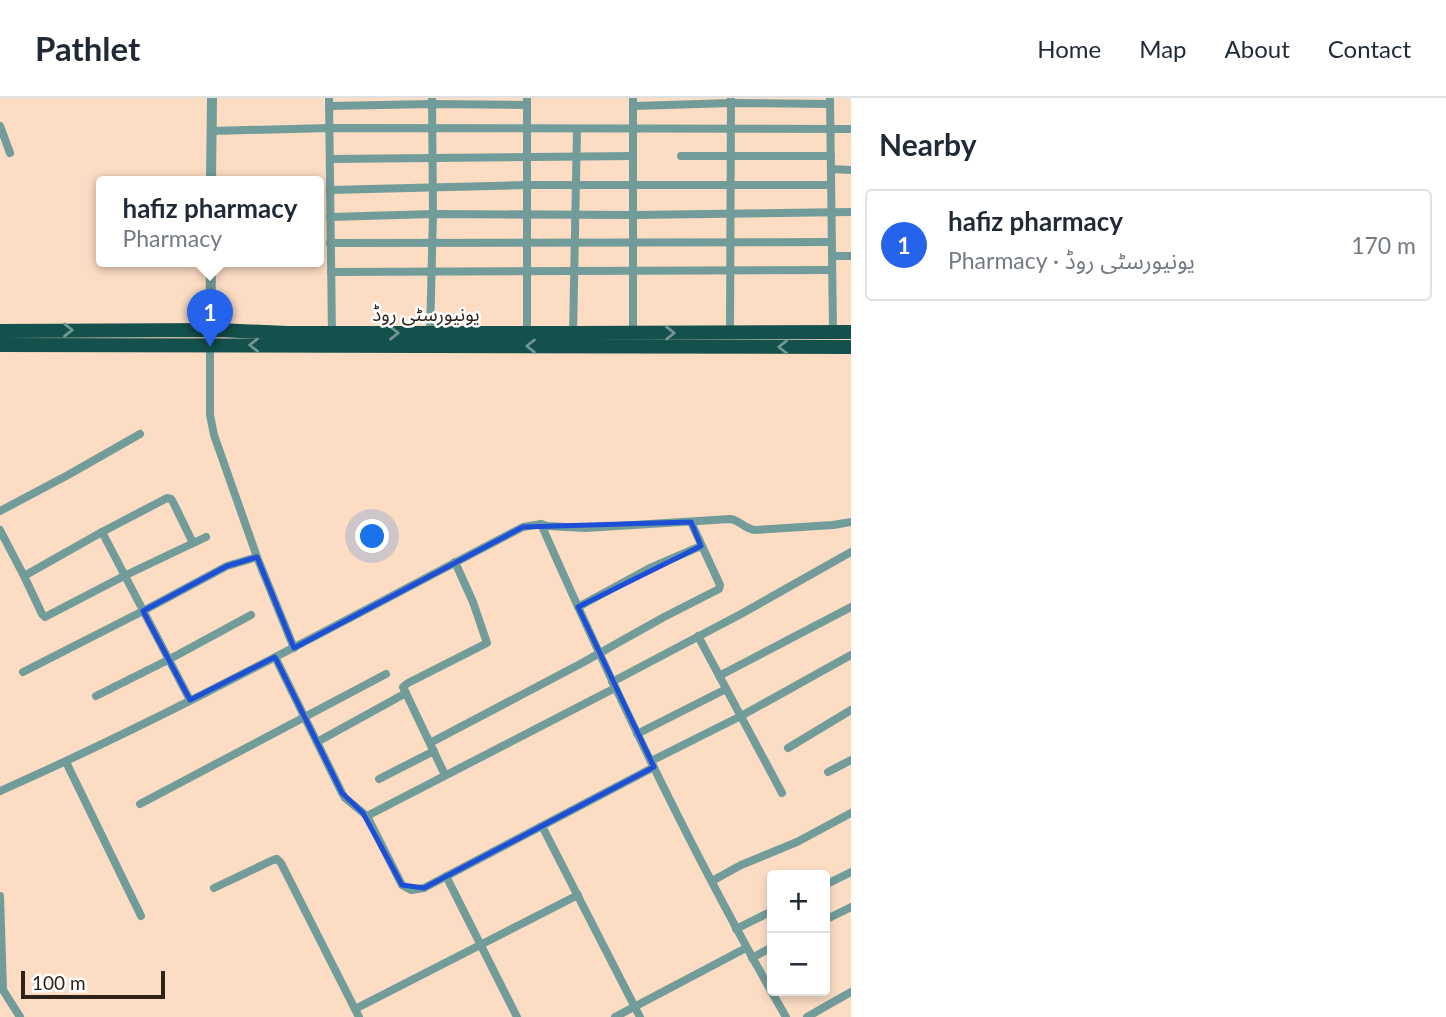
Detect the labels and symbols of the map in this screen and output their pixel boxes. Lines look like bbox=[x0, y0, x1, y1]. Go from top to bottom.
pin: 1 bbox=[187, 289, 233, 347]
street label: یونیورسٹی روڈ bbox=[372, 302, 480, 326]
one-way arrow bbox=[63, 322, 74, 338]
one-way arrow bbox=[389, 325, 399, 341]
one-way arrow bbox=[665, 325, 676, 341]
one-way arrow bbox=[249, 337, 259, 353]
one-way arrow bbox=[525, 338, 536, 354]
one-way arrow bbox=[777, 339, 788, 355]
your location bbox=[355, 519, 389, 553]
scale bar bbox=[21, 968, 164, 1000]

